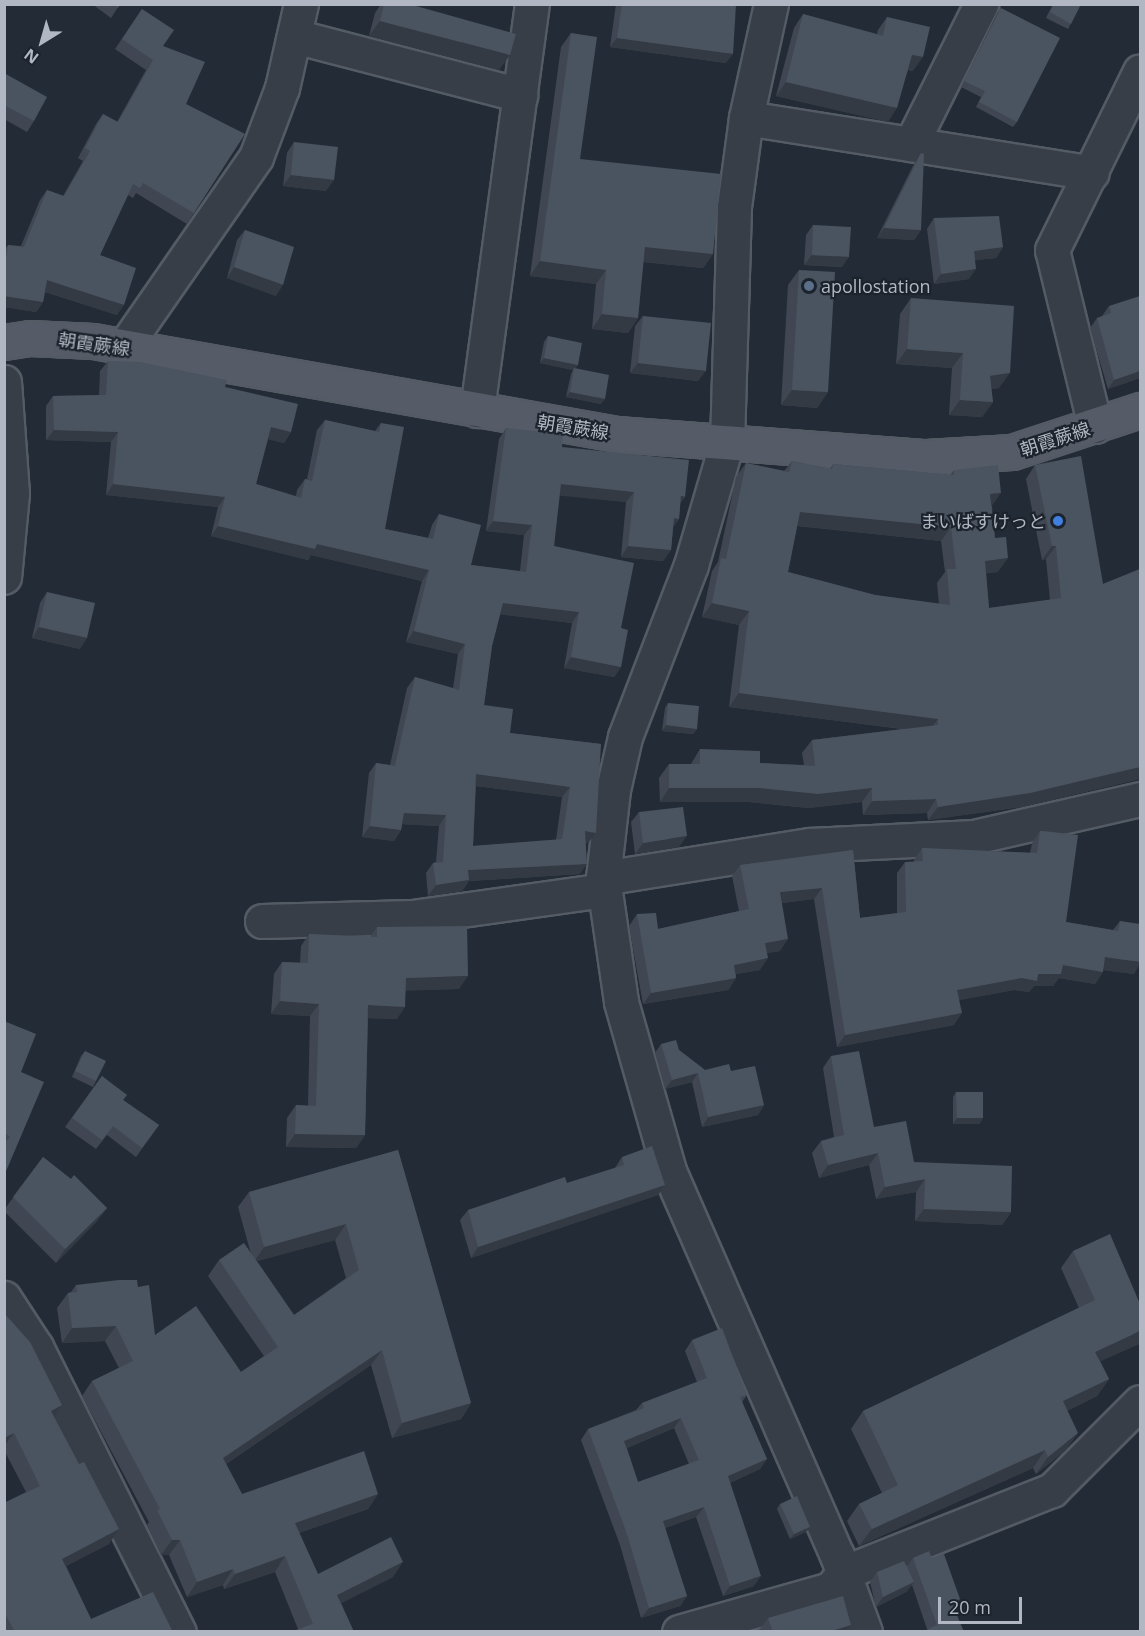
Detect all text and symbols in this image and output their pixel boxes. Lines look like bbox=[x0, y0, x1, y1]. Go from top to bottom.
north arrow bbox=[12, 12, 72, 72]
text: N bbox=[19, 44, 43, 69]
place label: apollostation bbox=[821, 275, 931, 297]
marker: apollostation bbox=[802, 279, 816, 293]
street label: 朝霞蕨線 bbox=[57, 328, 131, 360]
street label: 朝霞蕨線 bbox=[536, 411, 610, 443]
street label: 朝霞蕨線 bbox=[1017, 418, 1093, 460]
place label: まいばすけっと bbox=[920, 510, 1046, 532]
marker: まいばすけっと bbox=[1051, 514, 1065, 528]
scale bar bbox=[941, 1585, 1025, 1623]
text: 20 m bbox=[949, 1595, 991, 1619]

